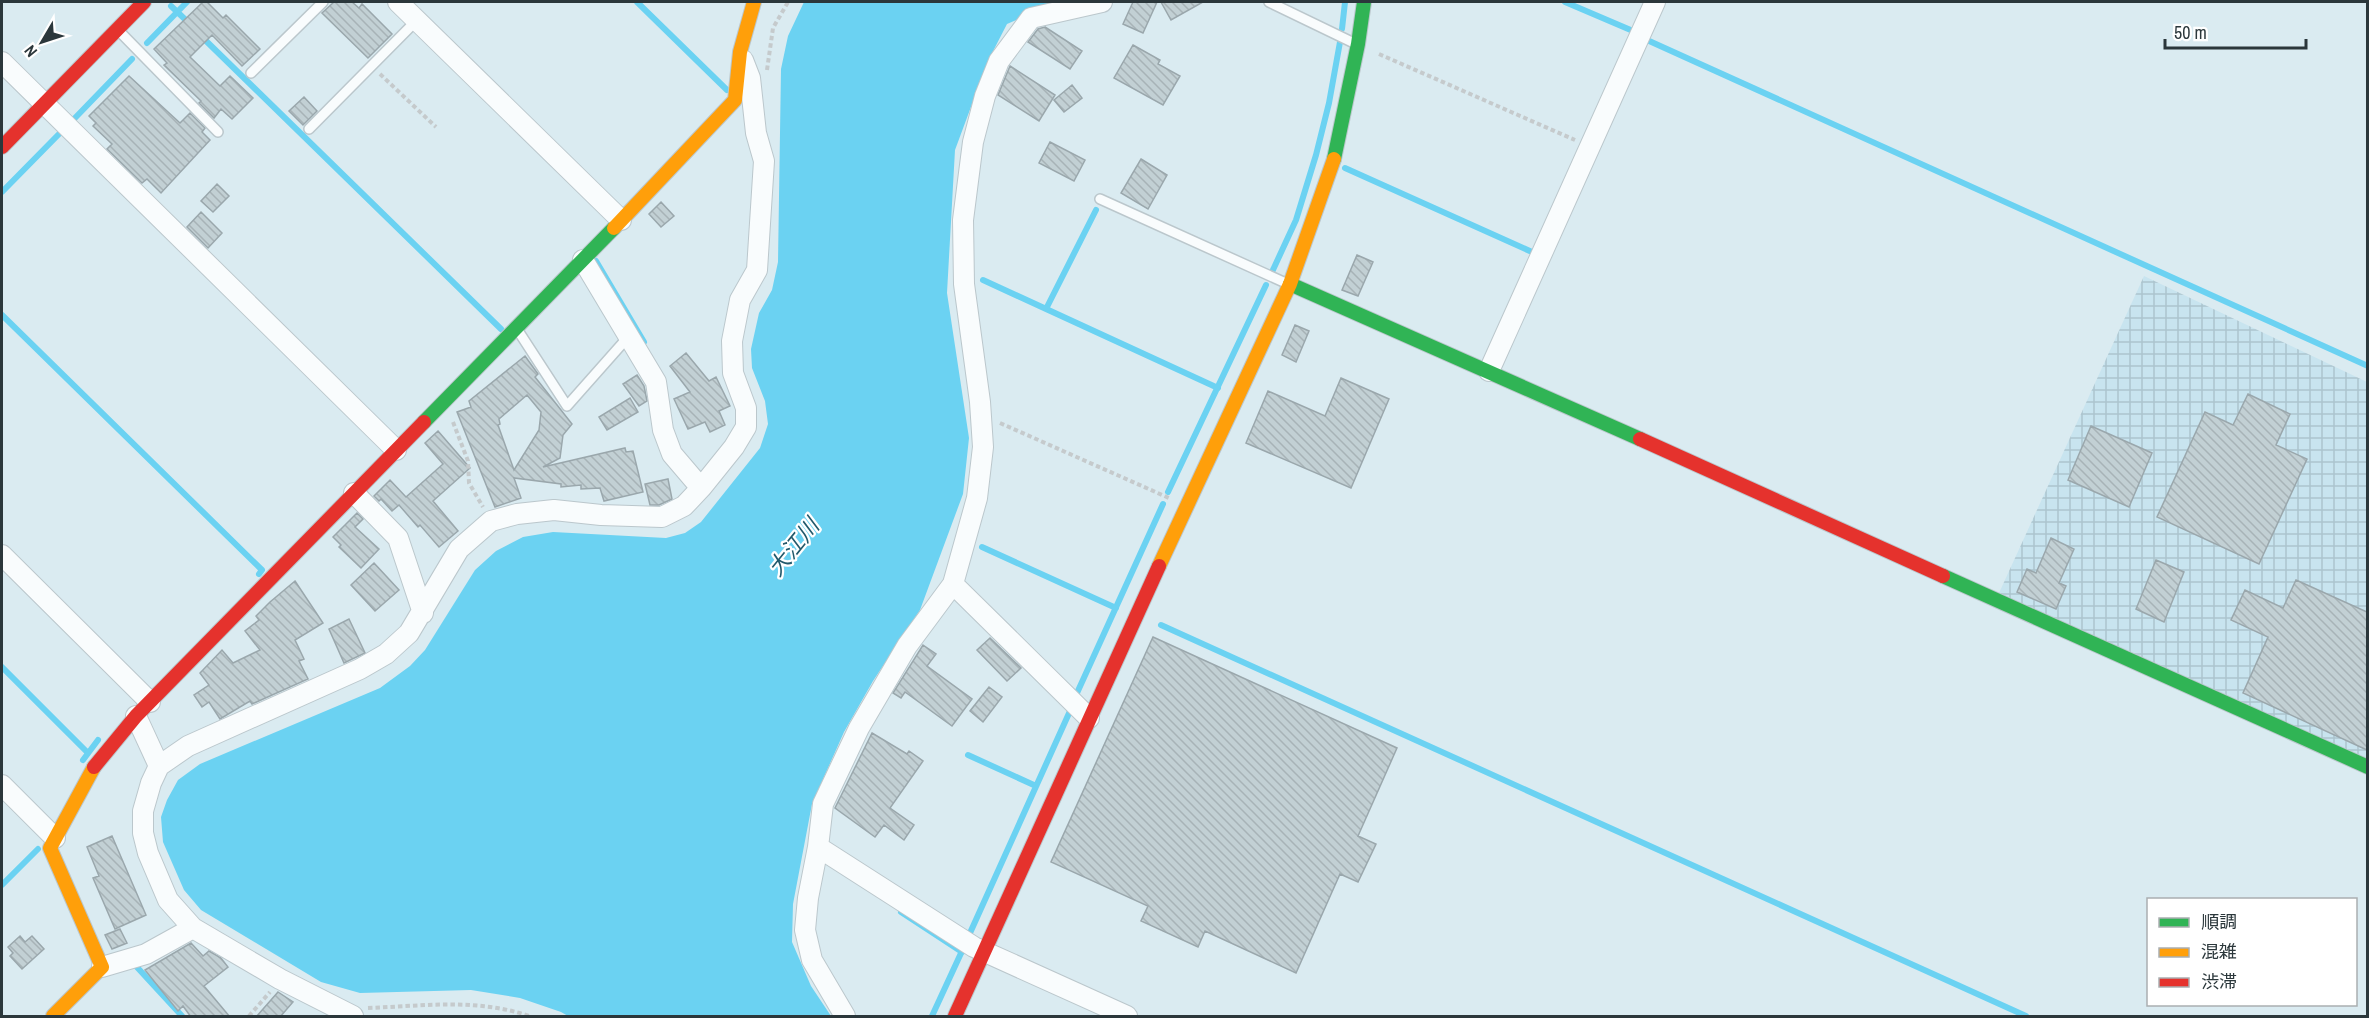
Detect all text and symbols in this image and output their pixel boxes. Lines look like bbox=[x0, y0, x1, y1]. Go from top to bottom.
north arrow bbox=[12, 12, 72, 72]
scale bar bbox=[2165, 12, 2306, 50]
text: 50 m bbox=[2174, 20, 2207, 45]
text: N bbox=[19, 41, 42, 62]
water label: 大江川 bbox=[761, 510, 827, 582]
legend bbox=[2147, 898, 2357, 1006]
text: 順調 bbox=[2201, 909, 2237, 934]
text: 混雑 bbox=[2201, 939, 2237, 964]
text: 渋滞 bbox=[2201, 969, 2237, 994]

